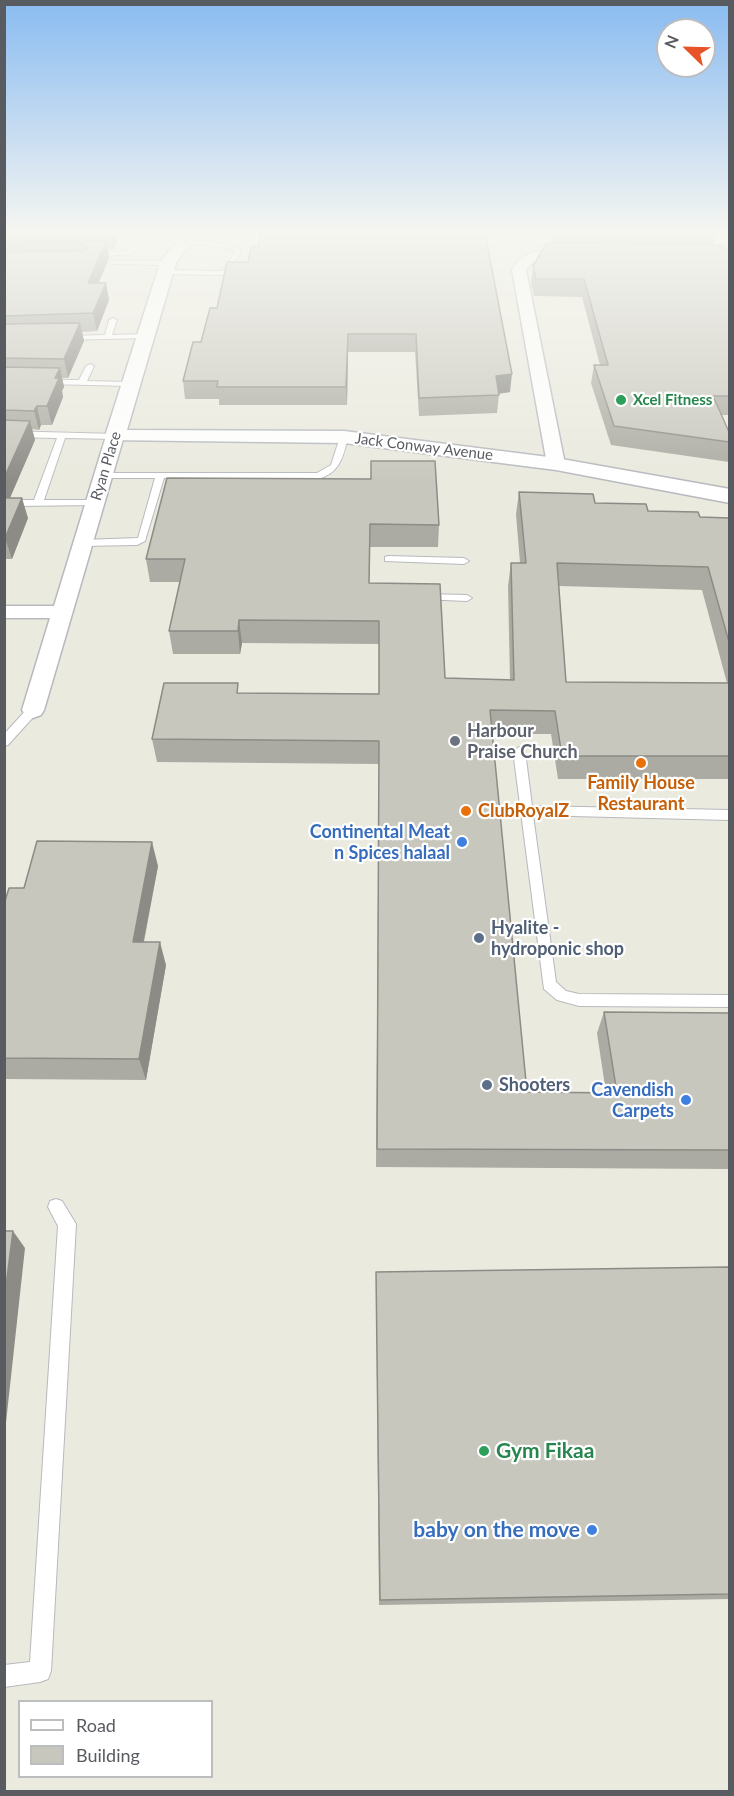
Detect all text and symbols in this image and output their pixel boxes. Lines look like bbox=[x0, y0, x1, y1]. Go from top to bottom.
north arrow bbox=[656, 18, 716, 78]
text: N bbox=[660, 32, 682, 51]
place label: Xcel Fitness bbox=[633, 391, 712, 409]
marker: Xcel Fitness bbox=[614, 393, 628, 407]
street label: Ryan Place bbox=[87, 429, 125, 503]
street label: Jack Conway Avenue bbox=[354, 430, 494, 464]
place label: Harbour Praise Church bbox=[467, 720, 578, 762]
marker: Harbour Praise Church bbox=[448, 734, 462, 748]
marker: Family House Restaurant bbox=[634, 756, 648, 770]
place label: Family House Restaurant bbox=[587, 772, 695, 814]
place label: ClubRoyalZ bbox=[478, 800, 569, 822]
marker: ClubRoyalZ bbox=[459, 804, 473, 818]
place label: Continental Meat n Spices halaal bbox=[310, 821, 450, 864]
marker: Continental Meat n Spices halaal bbox=[455, 835, 469, 849]
place label: Hyalite - hydroponic shop bbox=[491, 917, 624, 960]
marker: Hyalite - hydroponic shop bbox=[472, 931, 486, 945]
place label: Shooters bbox=[499, 1074, 570, 1096]
marker: Shooters bbox=[480, 1078, 494, 1092]
place label: Cavendish Carpets bbox=[591, 1079, 674, 1122]
marker: Cavendish Carpets bbox=[679, 1093, 693, 1107]
place label: Gym Fikaa bbox=[496, 1438, 594, 1464]
marker: Gym Fikaa bbox=[477, 1444, 491, 1458]
place label: baby on the move bbox=[413, 1517, 580, 1543]
marker: baby on the move bbox=[585, 1523, 599, 1537]
legend bbox=[18, 1700, 213, 1778]
text: Road bbox=[76, 1714, 116, 1736]
text: Building bbox=[76, 1744, 140, 1766]

